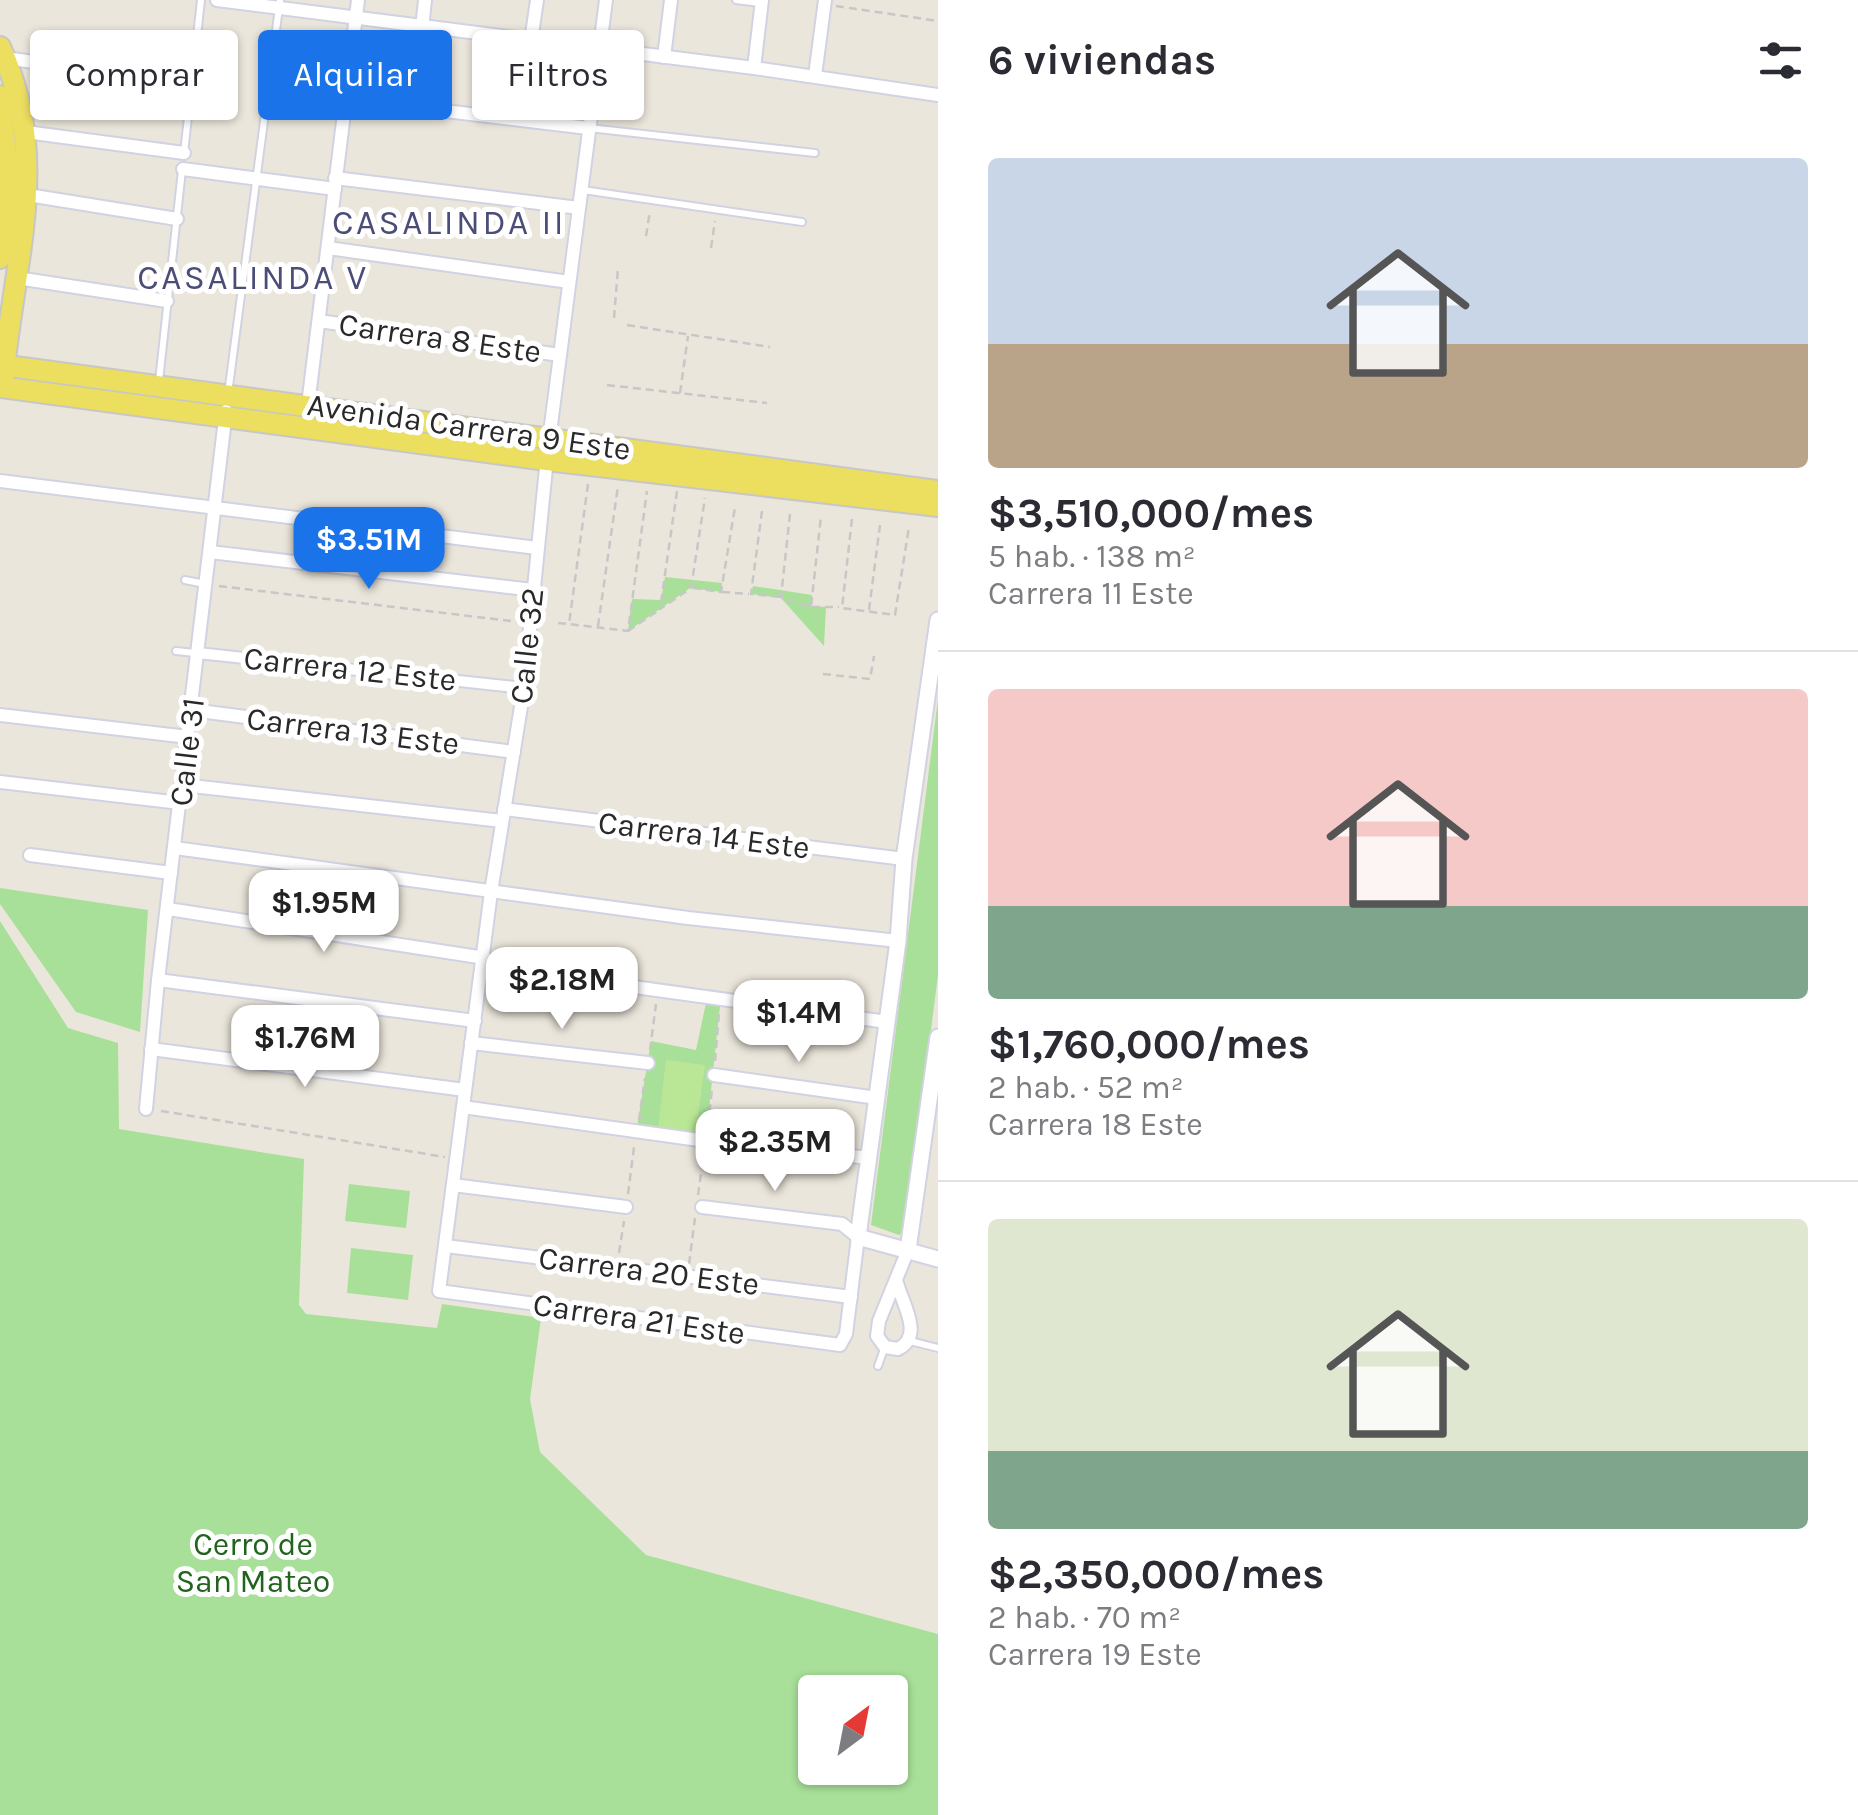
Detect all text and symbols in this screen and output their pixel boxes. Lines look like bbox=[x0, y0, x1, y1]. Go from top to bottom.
chip: Comprar bbox=[30, 30, 238, 120]
chip: Alquilar bbox=[258, 30, 452, 120]
chip: Filtros bbox=[472, 30, 644, 120]
icon: filters bbox=[1753, 33, 1808, 88]
text: 6 viviendas bbox=[988, 35, 1216, 85]
district label: CASALINDA II bbox=[332, 202, 566, 243]
icon: home bbox=[1308, 223, 1488, 403]
district label: CASALINDA V bbox=[137, 257, 369, 298]
street label: Carrera 8 Este bbox=[336, 305, 544, 371]
street label: Avenida Carrera 9 Este bbox=[305, 386, 633, 468]
text: $3,510,000/mes bbox=[988, 488, 1314, 538]
pin: $3.51M bbox=[288, 507, 450, 592]
text: $3.51M bbox=[316, 521, 422, 558]
text: 5 hab. · 138 m² bbox=[988, 538, 1196, 575]
text: Carrera 11 Este bbox=[988, 575, 1194, 612]
street label: Calle 32 bbox=[503, 586, 551, 706]
street label: Carrera 12 Este bbox=[242, 639, 458, 699]
street label: Calle 31 bbox=[162, 696, 212, 808]
street label: Carrera 13 Este bbox=[245, 700, 461, 762]
icon: home bbox=[1308, 754, 1488, 934]
street label: Carrera 14 Este bbox=[596, 804, 812, 866]
pin: $1.95M bbox=[243, 870, 405, 955]
text: $1.95M bbox=[271, 884, 377, 921]
pin: $2.18M bbox=[481, 947, 643, 1032]
text: $2.18M bbox=[508, 961, 616, 998]
pin: $1.4M bbox=[729, 980, 869, 1065]
text: $1.4M bbox=[755, 994, 843, 1031]
pin: $1.76M bbox=[224, 1005, 386, 1090]
text: $1.76M bbox=[253, 1019, 357, 1056]
text: $1,760,000/mes bbox=[988, 1019, 1310, 1069]
text: 2 hab. · 52 m² bbox=[988, 1069, 1184, 1106]
text: Carrera 18 Este bbox=[988, 1106, 1203, 1143]
pin: $2.35M bbox=[694, 1109, 856, 1194]
text: $2.35M bbox=[718, 1123, 832, 1160]
street label: Carrera 20 Este bbox=[537, 1239, 761, 1303]
icon: home bbox=[1308, 1284, 1488, 1464]
street label: Carrera 21 Este bbox=[531, 1286, 747, 1352]
park label: Cerro de San Mateo bbox=[176, 1526, 330, 1600]
text: $2,350,000/mes bbox=[988, 1549, 1325, 1599]
text: 2 hab. · 70 m² bbox=[988, 1599, 1181, 1636]
text: Carrera 19 Este bbox=[988, 1636, 1202, 1673]
north arrow bbox=[798, 1675, 908, 1785]
map controls bbox=[798, 1675, 908, 1785]

